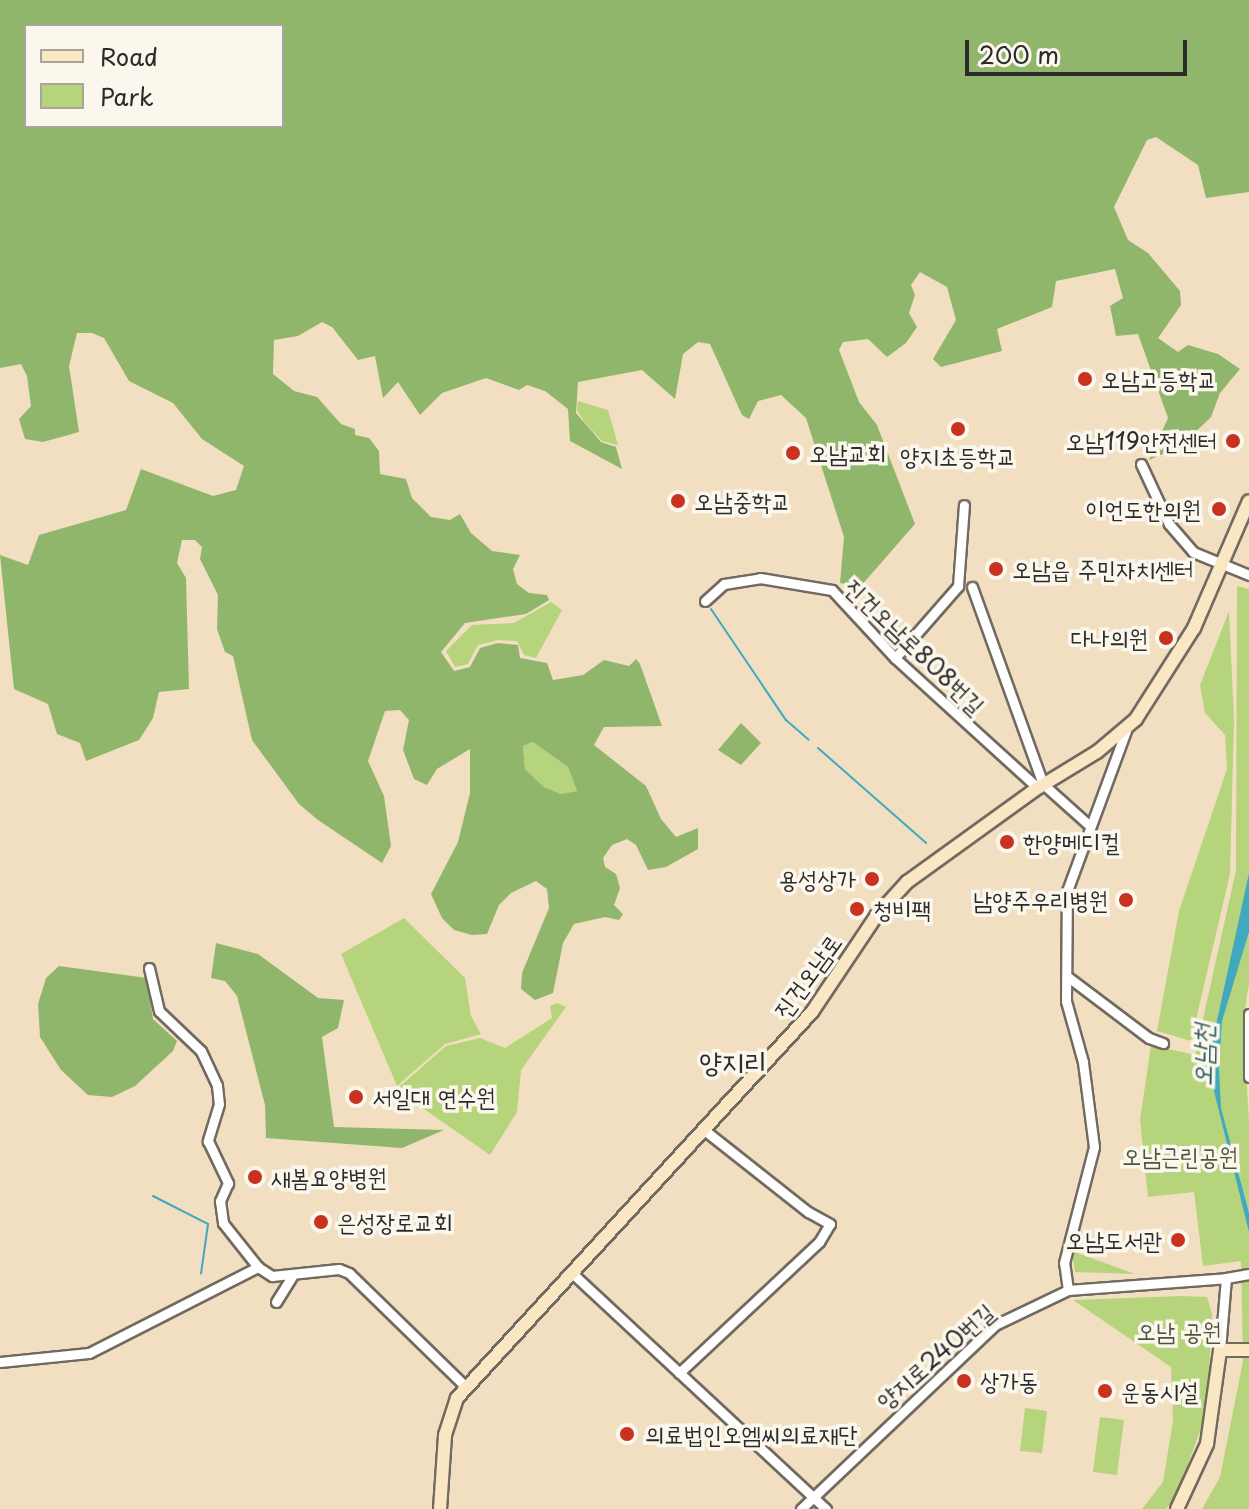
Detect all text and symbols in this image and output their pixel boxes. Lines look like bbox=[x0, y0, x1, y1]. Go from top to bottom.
legend bbox=[24, 24, 284, 128]
scale bar bbox=[969, 24, 1191, 74]
text: 200 m bbox=[979, 36, 1059, 72]
text: Road bbox=[100, 38, 158, 74]
text: Park bbox=[100, 78, 154, 114]
place label: 오남고등학교 bbox=[1101, 365, 1217, 393]
marker: 오남고등학교 bbox=[1076, 370, 1094, 388]
marker: 양지초등학교 bbox=[949, 420, 967, 438]
place label: 오남119안전센터 bbox=[1066, 427, 1217, 455]
marker: 오남119안전센터 bbox=[1224, 432, 1242, 450]
place label: 오남교회 bbox=[809, 439, 886, 467]
place label: 양지초등학교 bbox=[900, 442, 1016, 470]
marker: 오남교회 bbox=[784, 444, 802, 462]
place label: 오남중학교 bbox=[694, 487, 791, 515]
marker: 오남중학교 bbox=[669, 492, 687, 510]
place label: 이언도한의원 bbox=[1085, 495, 1201, 523]
marker: 이언도한의원 bbox=[1208, 498, 1230, 520]
place label: 오남읍 주민자치센터 bbox=[1012, 555, 1194, 583]
marker: 오남읍 주민자치센터 bbox=[987, 560, 1005, 578]
street label: 진건오남로808번길 bbox=[839, 572, 991, 720]
place label: 다나의원 bbox=[1071, 624, 1148, 652]
marker: 다나의원 bbox=[1155, 627, 1177, 649]
place label: 한양메디컬 bbox=[1023, 828, 1120, 856]
marker: 한양메디컬 bbox=[998, 833, 1016, 851]
place label: 용성상가 bbox=[779, 865, 856, 893]
marker: 용성상가 bbox=[863, 870, 881, 888]
place label: 남양주우리병원 bbox=[973, 886, 1108, 914]
marker: 남양주우리병원 bbox=[1115, 889, 1137, 911]
place label: 청비팩 bbox=[873, 895, 931, 923]
marker: 청비팩 bbox=[848, 900, 866, 918]
street label: 진건오남로 bbox=[767, 928, 847, 1024]
water label: 오남천 bbox=[1186, 1023, 1218, 1087]
district label: 양지리 bbox=[699, 1044, 767, 1078]
place label: 서일대 연수원 bbox=[372, 1083, 496, 1111]
marker: 서일대 연수원 bbox=[347, 1088, 365, 1106]
park label: 오남근린공원 bbox=[1122, 1142, 1238, 1170]
place label: 새봄요양병원 bbox=[271, 1163, 387, 1191]
marker: 새봄요양병원 bbox=[246, 1168, 264, 1186]
place label: 은성장로교회 bbox=[337, 1208, 453, 1236]
marker: 은성장로교회 bbox=[312, 1213, 330, 1231]
place label: 오남도서관 bbox=[1065, 1226, 1162, 1254]
marker: 오남도서관 bbox=[1169, 1231, 1187, 1249]
street label: 양지로240번길 bbox=[870, 1297, 1000, 1415]
park label: 오남 공원 bbox=[1136, 1317, 1222, 1345]
place label: 상가동 bbox=[980, 1367, 1038, 1395]
marker: 상가동 bbox=[955, 1372, 973, 1390]
place label: 운동시설 bbox=[1121, 1377, 1198, 1405]
marker: 운동시설 bbox=[1096, 1382, 1114, 1400]
place label: 의료법인오엠씨의료재단 bbox=[645, 1420, 857, 1448]
marker: 의료법인오엠씨의료재단 bbox=[616, 1423, 638, 1445]

